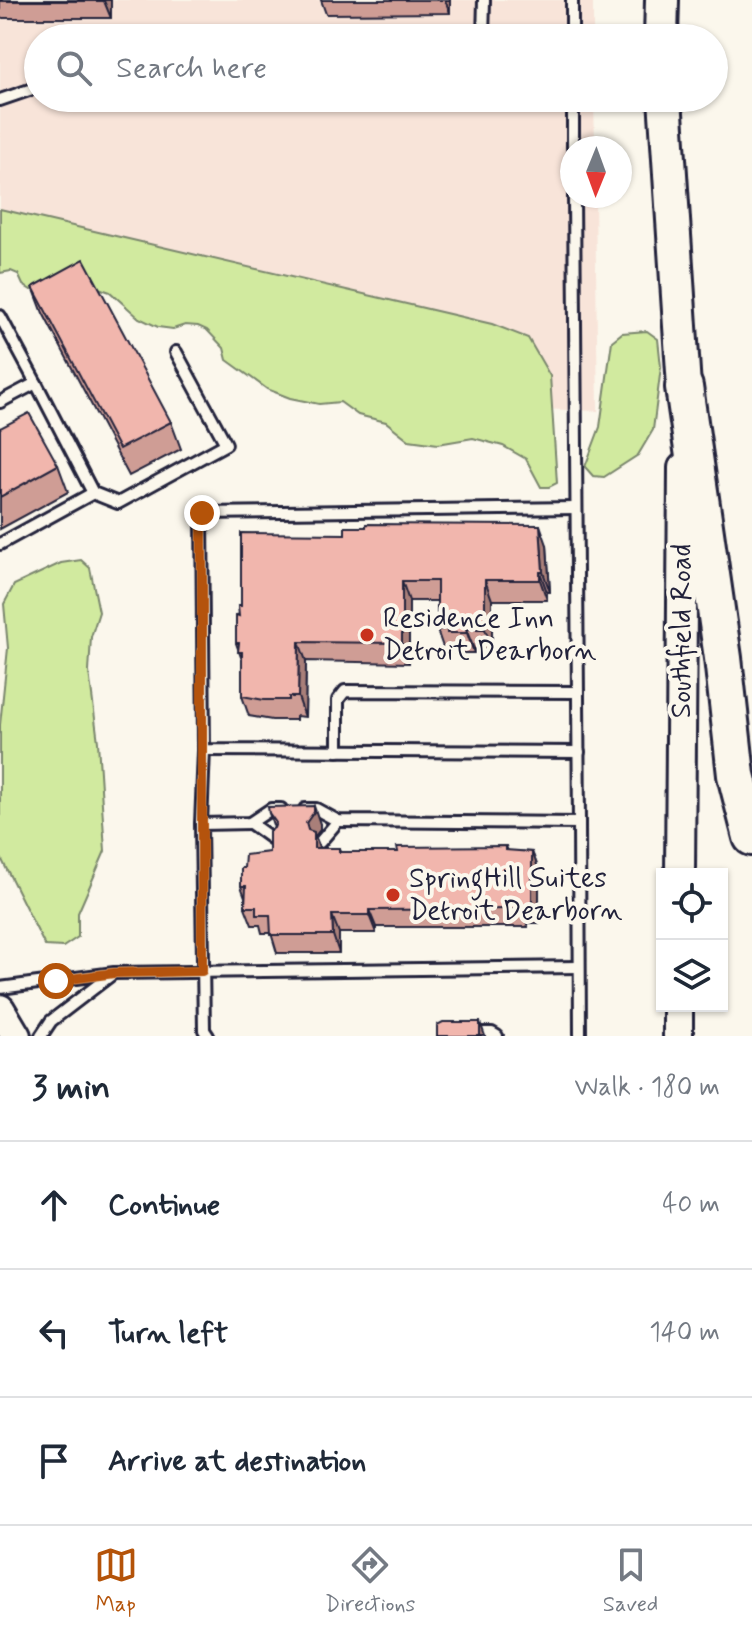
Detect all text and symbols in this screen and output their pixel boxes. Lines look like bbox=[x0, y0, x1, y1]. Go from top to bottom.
search box bbox=[24, 24, 728, 112]
icon: search bbox=[52, 46, 96, 90]
text: Search here bbox=[116, 49, 267, 88]
north arrow bbox=[560, 136, 632, 208]
route end bbox=[184, 495, 220, 531]
street label: Southfield Road bbox=[664, 544, 701, 718]
place label: Residence Inn Detroit Dearborn bbox=[383, 601, 597, 670]
marker: Residence Inn Detroit Dearborn bbox=[358, 626, 376, 644]
place label: SpringHill Suites Detroit Dearborn bbox=[409, 861, 623, 930]
map controls bbox=[656, 868, 728, 1012]
button: locate bbox=[656, 868, 728, 940]
marker: SpringHill Suites Detroit Dearborn bbox=[384, 886, 402, 904]
button: layers bbox=[656, 940, 728, 1012]
route start bbox=[38, 963, 74, 999]
text: 3 min bbox=[32, 1066, 110, 1111]
text: Walk · 180 m bbox=[575, 1071, 720, 1105]
icon: ahead bbox=[32, 1183, 76, 1227]
text: Continue bbox=[108, 1186, 220, 1225]
text: 40 m bbox=[662, 1188, 720, 1222]
icon: left bbox=[32, 1311, 76, 1355]
text: Turn left bbox=[108, 1314, 228, 1353]
text: 140 m bbox=[649, 1316, 720, 1350]
icon: arrive bbox=[32, 1439, 76, 1483]
text: Arrive at destination bbox=[108, 1442, 366, 1481]
tab: Map bbox=[94, 1543, 138, 1619]
tab: Directions bbox=[325, 1543, 415, 1619]
tab: Saved bbox=[603, 1543, 658, 1619]

